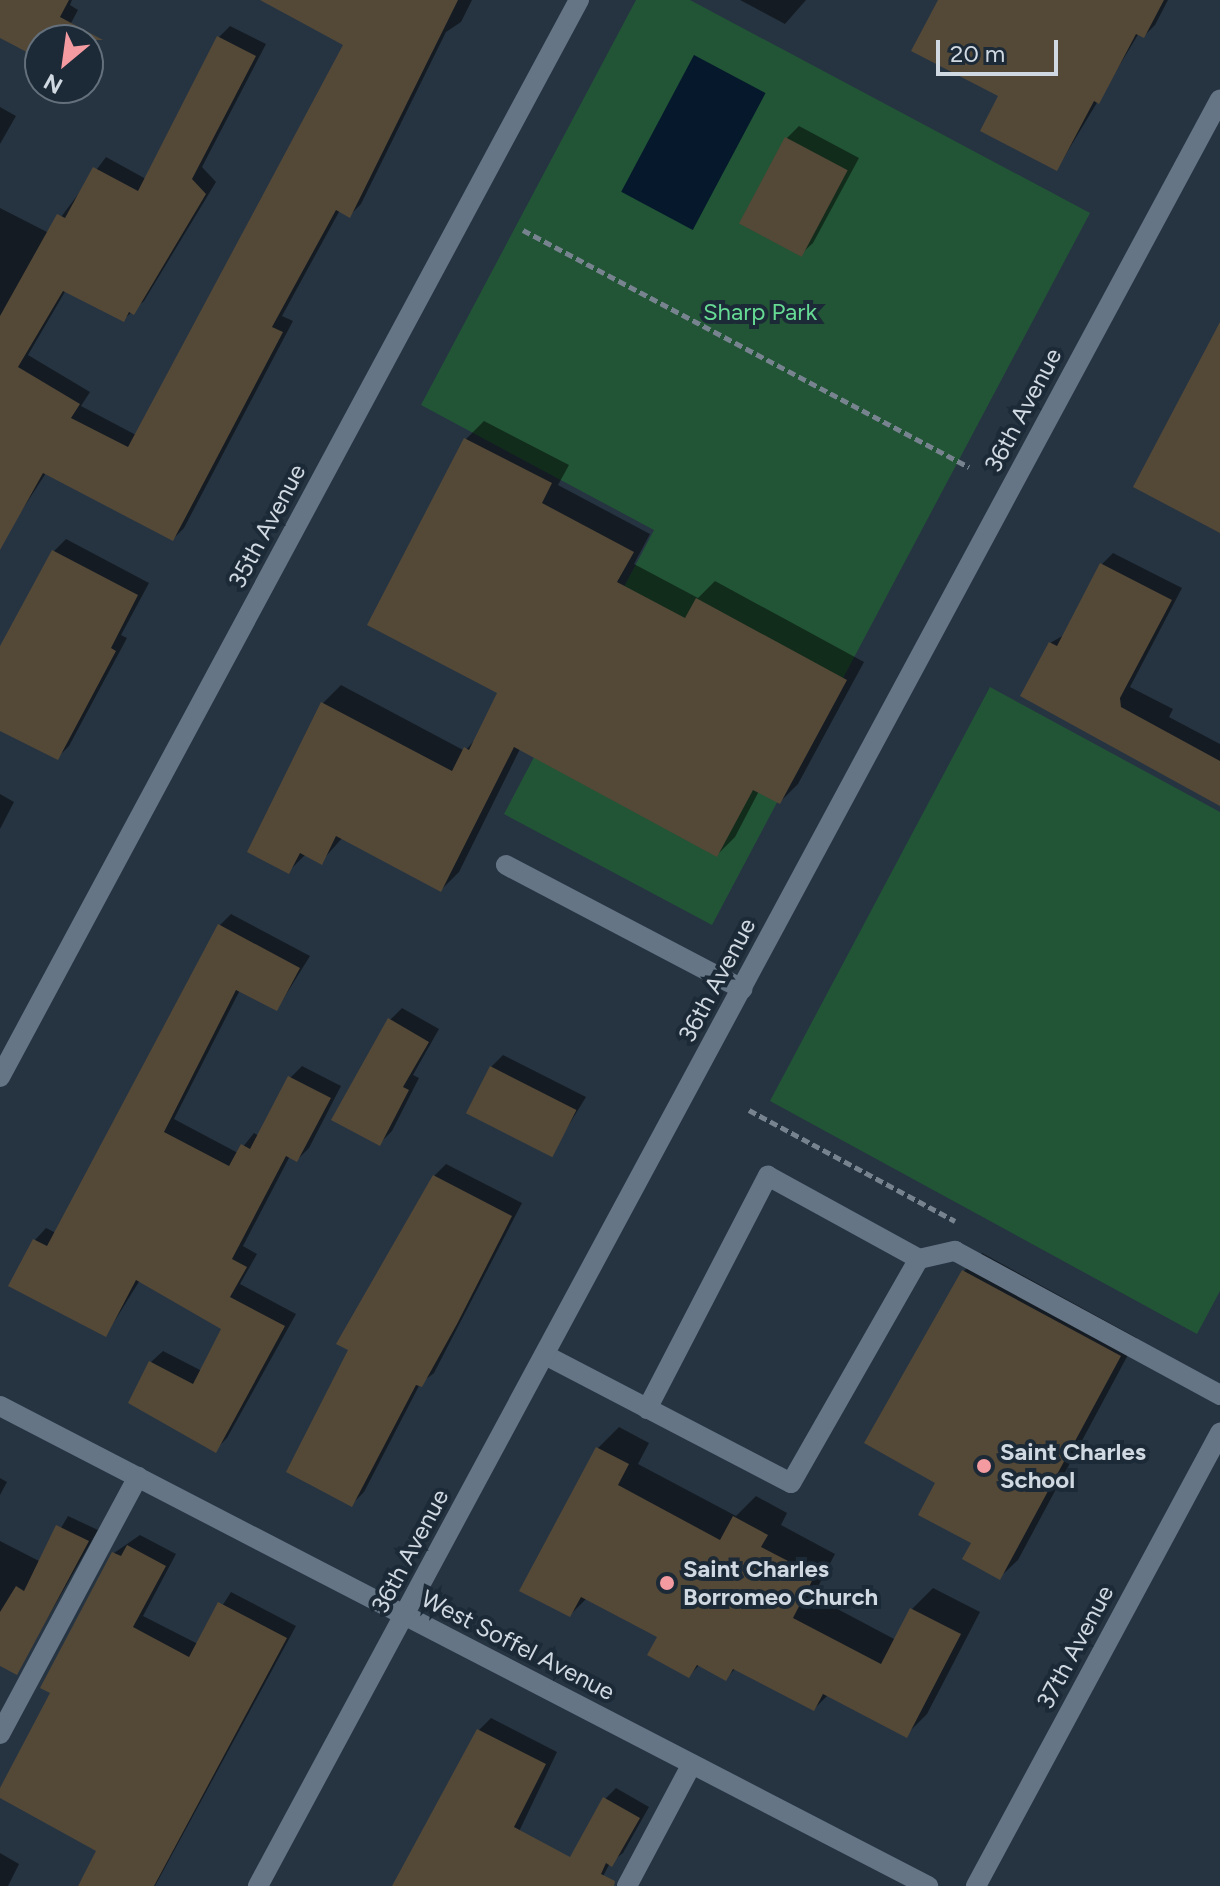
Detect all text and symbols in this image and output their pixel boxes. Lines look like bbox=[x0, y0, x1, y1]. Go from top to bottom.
north arrow bbox=[24, 24, 104, 104]
scale bar bbox=[940, 24, 1062, 74]
text: 20 m bbox=[950, 39, 1005, 68]
text: N bbox=[39, 68, 67, 100]
park label: Sharp Park bbox=[703, 298, 817, 326]
street label: 36th Avenue bbox=[978, 343, 1068, 477]
street label: 35th Avenue bbox=[222, 459, 312, 593]
street label: 36th Avenue bbox=[672, 913, 762, 1047]
place label: Saint Charles School bbox=[1000, 1438, 1146, 1494]
marker: Saint Charles School bbox=[975, 1457, 993, 1475]
street label: 36th Avenue bbox=[365, 1484, 455, 1618]
place label: Saint Charles Borromeo Church bbox=[683, 1555, 878, 1611]
marker: Saint Charles Borromeo Church bbox=[658, 1574, 676, 1592]
street label: 37th Avenue bbox=[1030, 1580, 1120, 1714]
street label: West Soffel Avenue bbox=[417, 1584, 619, 1706]

